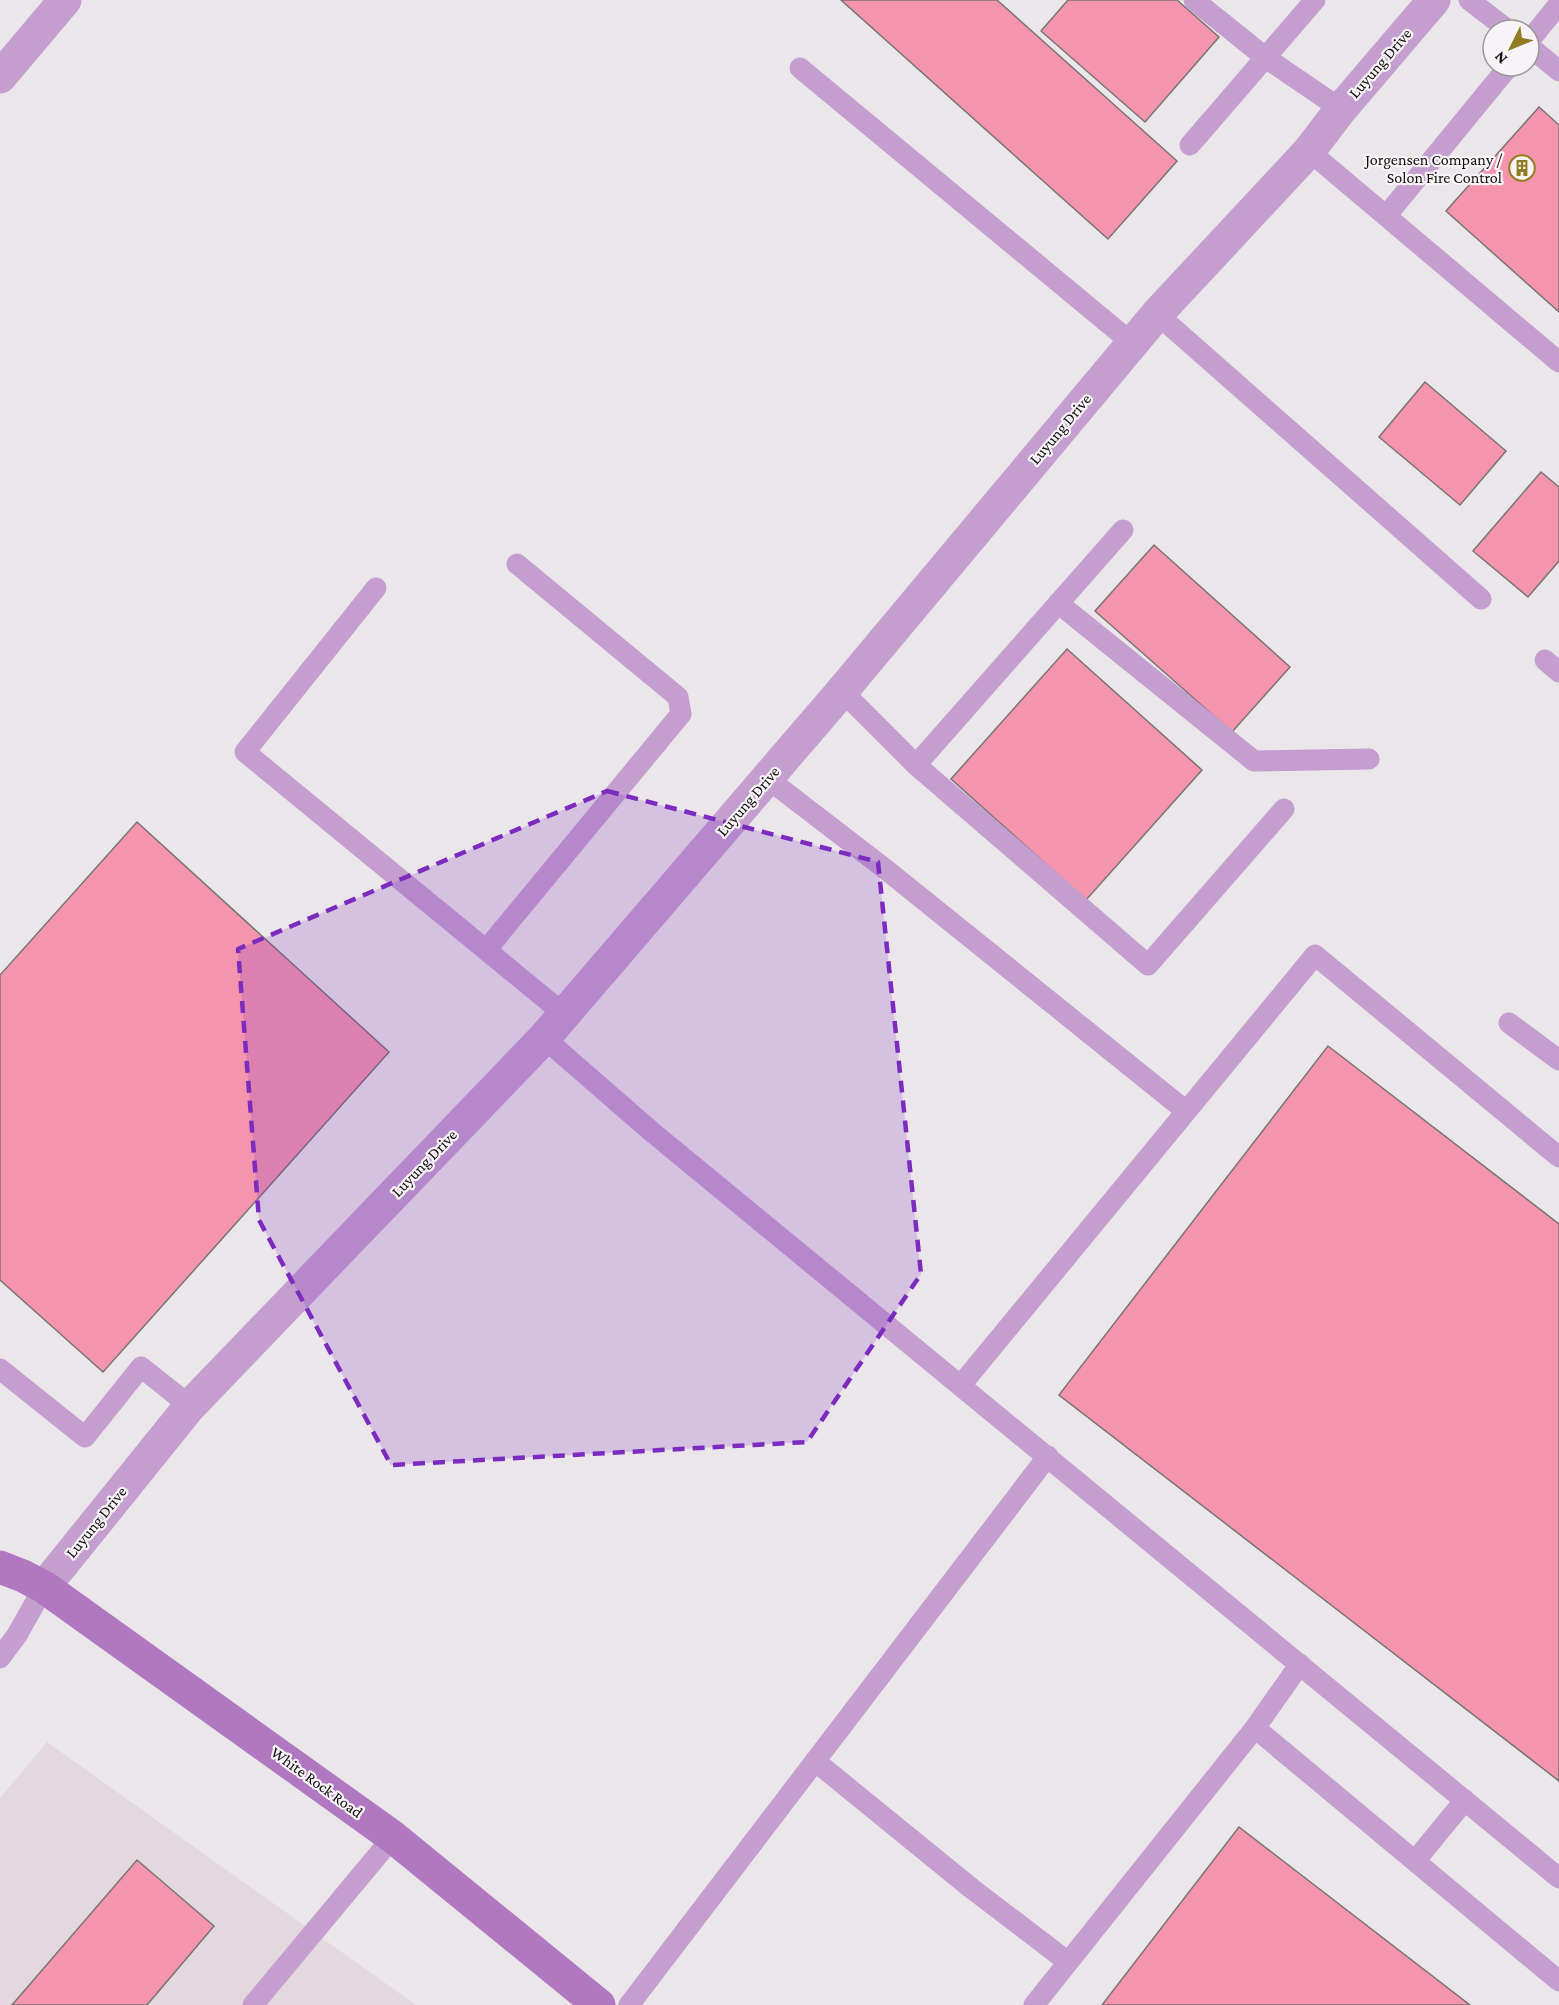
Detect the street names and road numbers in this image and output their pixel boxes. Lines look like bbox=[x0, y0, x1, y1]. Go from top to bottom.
street label: Luyung Drive bbox=[1345, 25, 1416, 102]
street label: Luyung Drive bbox=[1026, 390, 1095, 468]
street label: Luyung Drive bbox=[713, 763, 784, 840]
street label: Luyung Drive bbox=[388, 1126, 461, 1201]
street label: Luyung Drive bbox=[62, 1483, 131, 1562]
street label: White Rock Road bbox=[268, 1743, 367, 1821]

